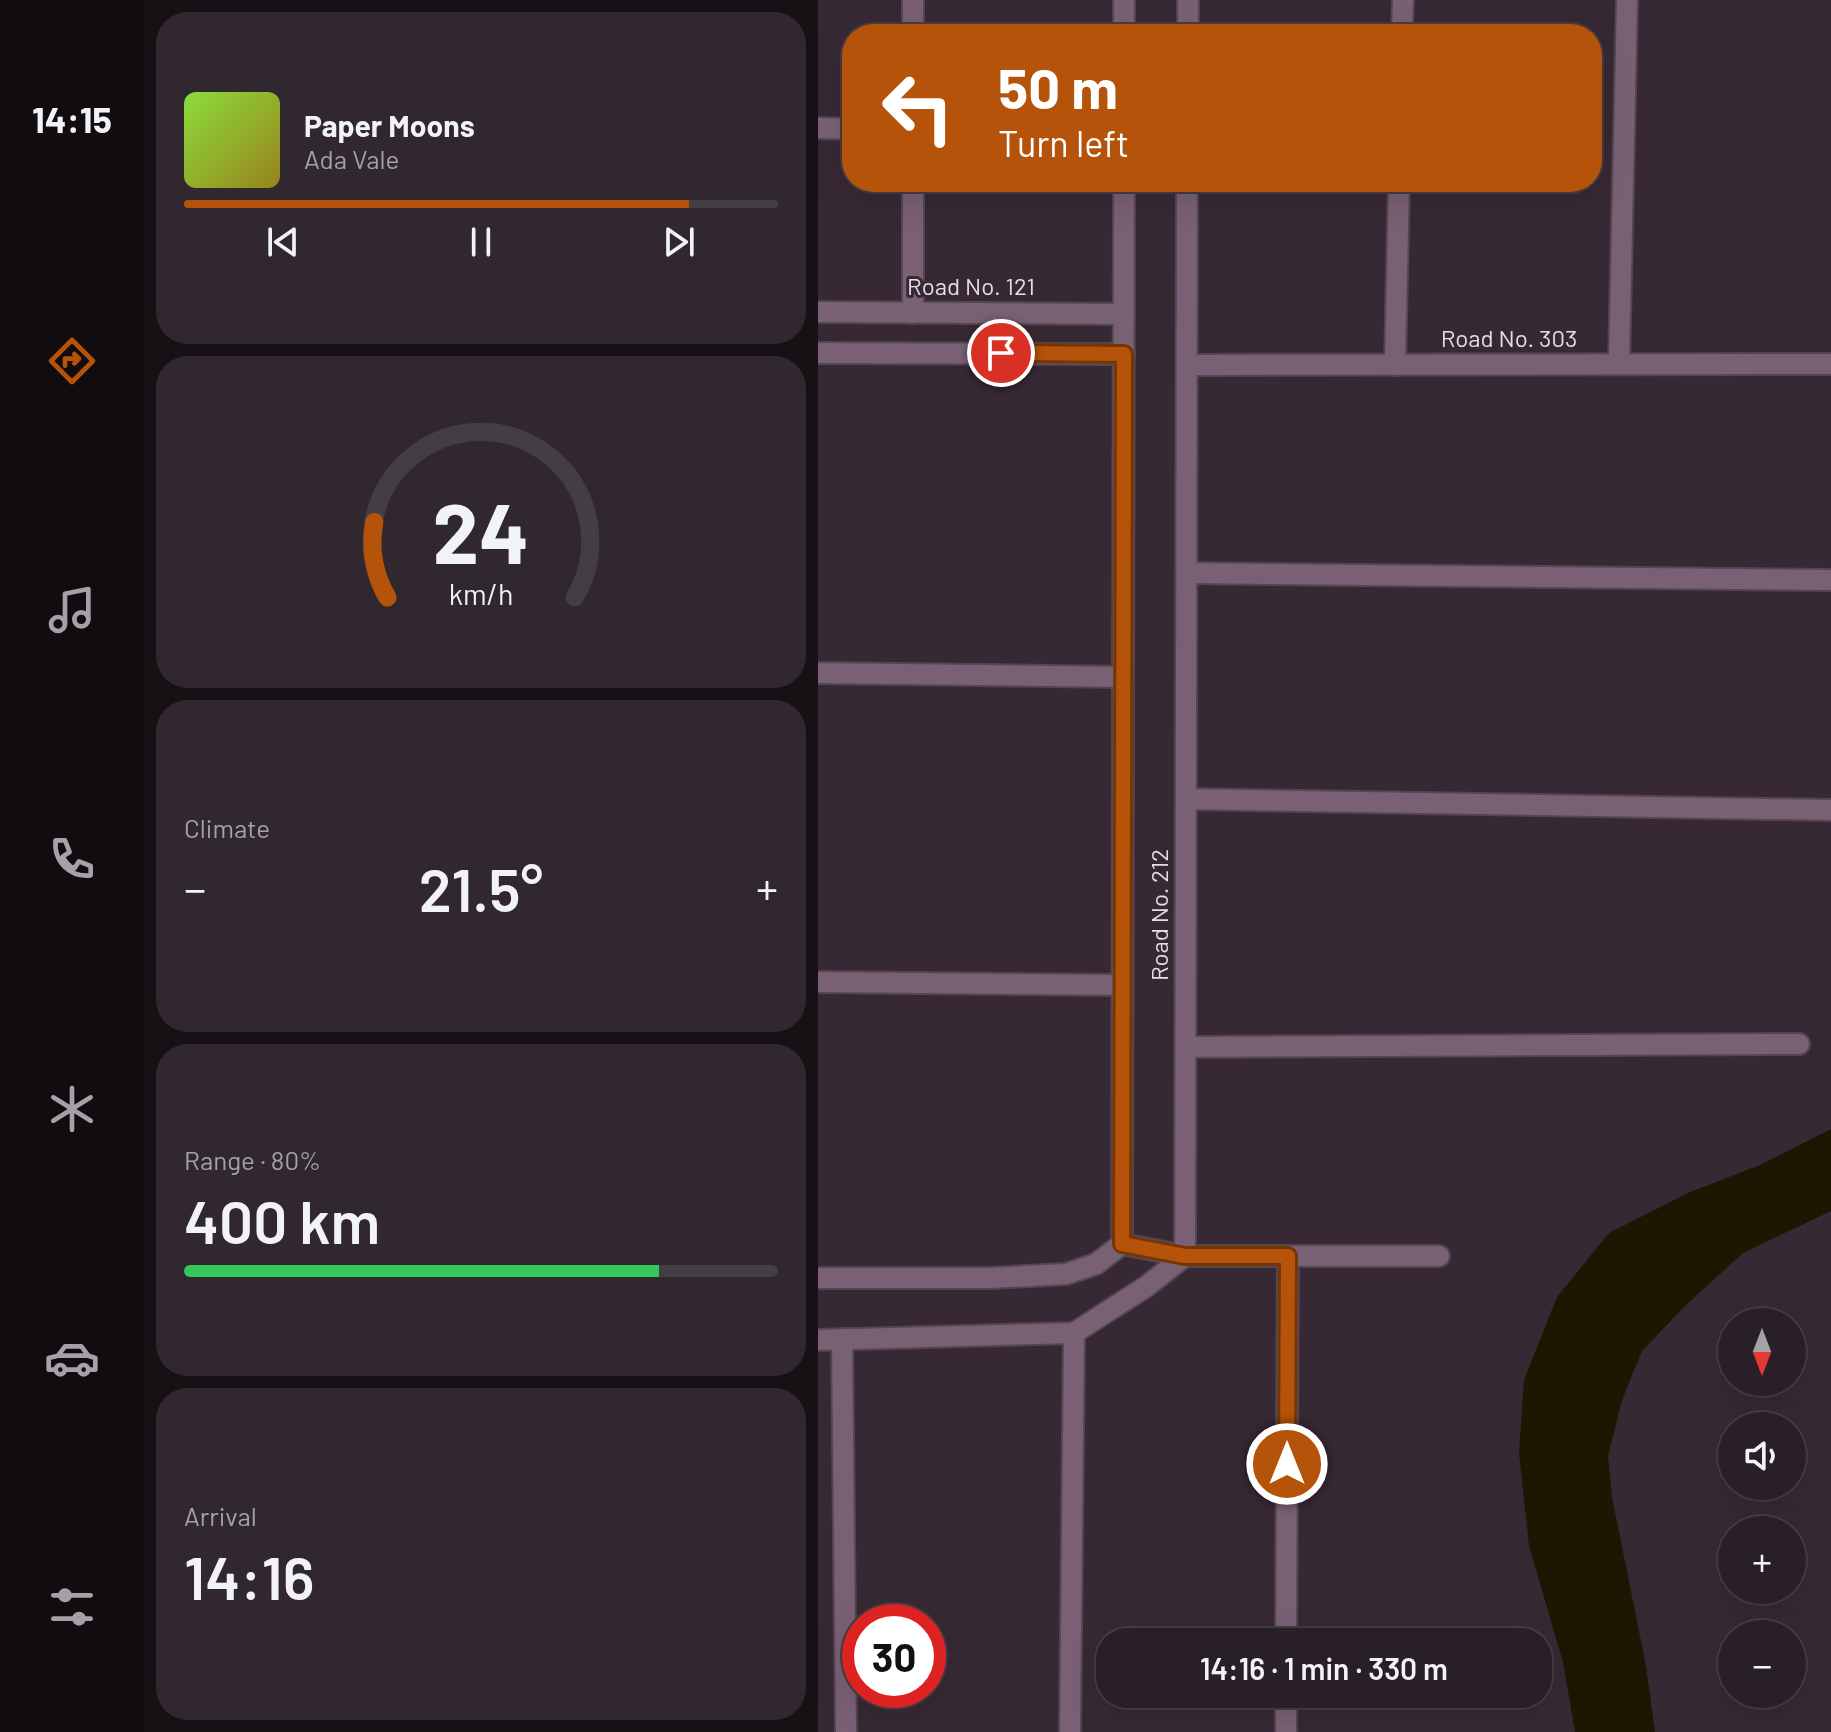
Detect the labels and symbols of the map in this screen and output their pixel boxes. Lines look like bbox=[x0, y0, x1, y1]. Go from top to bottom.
street label: Road No. 121 bbox=[907, 271, 1035, 300]
pin bbox=[967, 319, 1035, 387]
street label: Road No. 303 bbox=[1441, 323, 1577, 352]
street label: Road No. 212 bbox=[1144, 849, 1173, 981]
north arrow bbox=[1718, 1308, 1806, 1396]
position arrow bbox=[1245, 1422, 1329, 1506]
speed limit sign: 30 bbox=[842, 1604, 946, 1708]

